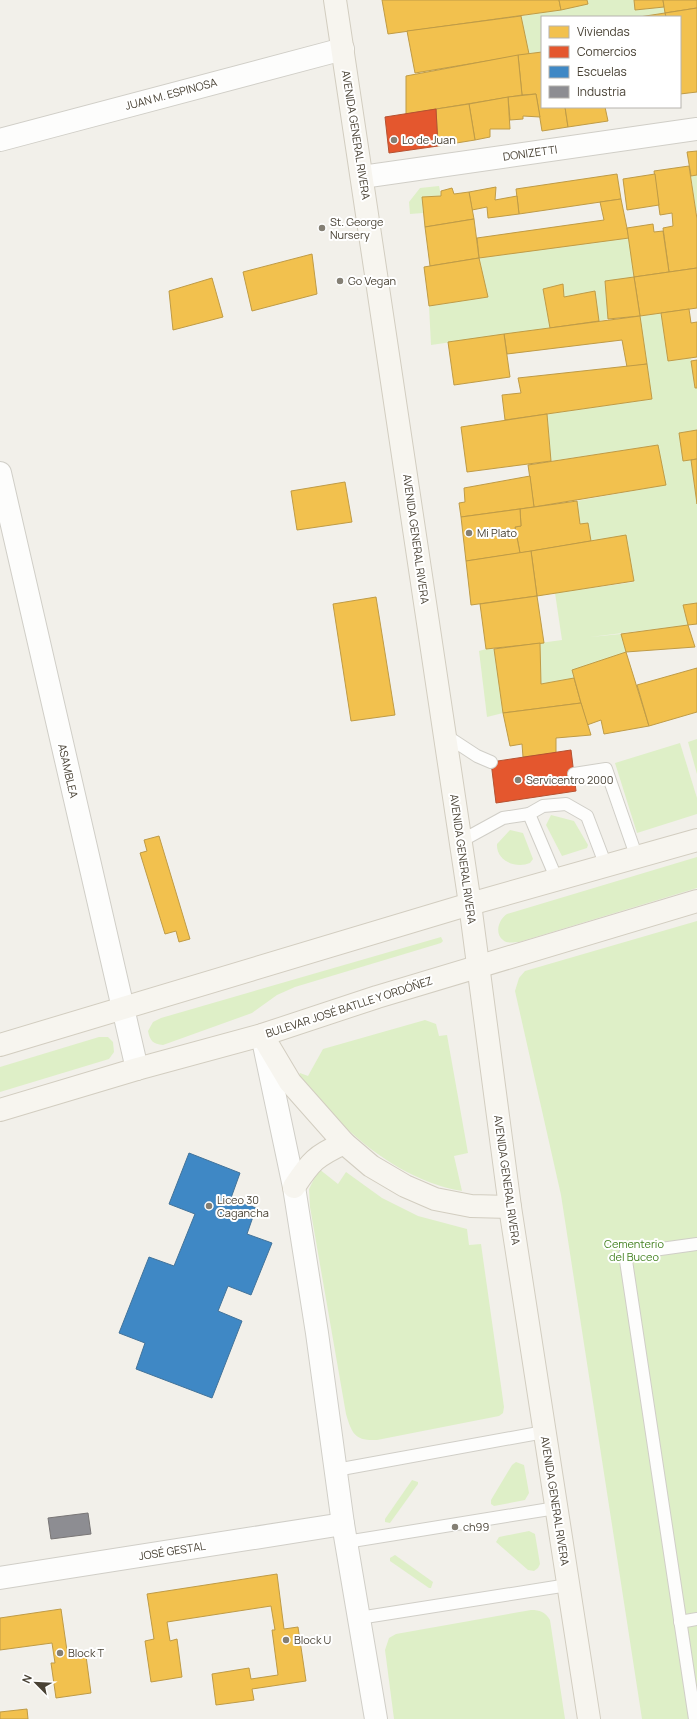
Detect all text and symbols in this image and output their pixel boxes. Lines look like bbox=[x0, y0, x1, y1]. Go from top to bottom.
legend bbox=[541, 16, 681, 108]
text: Viviendas bbox=[577, 23, 630, 40]
text: Comercios bbox=[577, 43, 637, 60]
text: Escuelas bbox=[577, 63, 627, 80]
street label: AVENIDA GENERAL RIVERA bbox=[339, 69, 374, 201]
street label: JUAN M. ESPINOSA bbox=[123, 74, 219, 113]
text: Industria bbox=[577, 83, 626, 100]
place label: Lo de Juan bbox=[402, 132, 456, 147]
marker: Lo de Juan bbox=[389, 135, 399, 145]
street label: DONIZETTI bbox=[502, 141, 558, 164]
place label: St. George Nursery bbox=[330, 214, 384, 242]
marker: St. George Nursery bbox=[317, 223, 327, 233]
place label: Go Vegan bbox=[348, 273, 396, 288]
marker: Go Vegan bbox=[335, 276, 345, 286]
street label: AVENIDA GENERAL RIVERA bbox=[400, 473, 433, 605]
place label: Mi Plato bbox=[477, 525, 518, 540]
marker: Mi Plato bbox=[464, 528, 474, 538]
street label: ASAMBLEA bbox=[55, 742, 82, 800]
place label: Servicentro 2000 bbox=[526, 772, 613, 787]
marker: Servicentro 2000 bbox=[513, 775, 523, 785]
street label: AVENIDA GENERAL RIVERA bbox=[447, 793, 480, 925]
street label: BULEVAR JOSÉ BATLLE Y ORDÓÑEZ bbox=[263, 972, 434, 1041]
street label: AVENIDA GENERAL RIVERA bbox=[491, 1114, 524, 1246]
place label: Liceo 30 Cagancha bbox=[217, 1192, 269, 1220]
marker: Liceo 30 Cagancha bbox=[204, 1201, 214, 1211]
park label: Cementerio del Buceo bbox=[604, 1236, 664, 1264]
street label: AVENIDA GENERAL RIVERA bbox=[538, 1435, 573, 1567]
place label: ch99 bbox=[463, 1519, 489, 1534]
marker: ch99 bbox=[450, 1522, 460, 1532]
street label: JOSÉ GESTAL bbox=[137, 1538, 207, 1563]
place label: Block U bbox=[294, 1632, 331, 1647]
marker: Block U bbox=[281, 1635, 291, 1645]
place label: Block T bbox=[68, 1645, 105, 1660]
marker: Block T bbox=[55, 1648, 65, 1658]
north arrow bbox=[16, 1663, 56, 1703]
text: N bbox=[18, 1672, 35, 1685]

